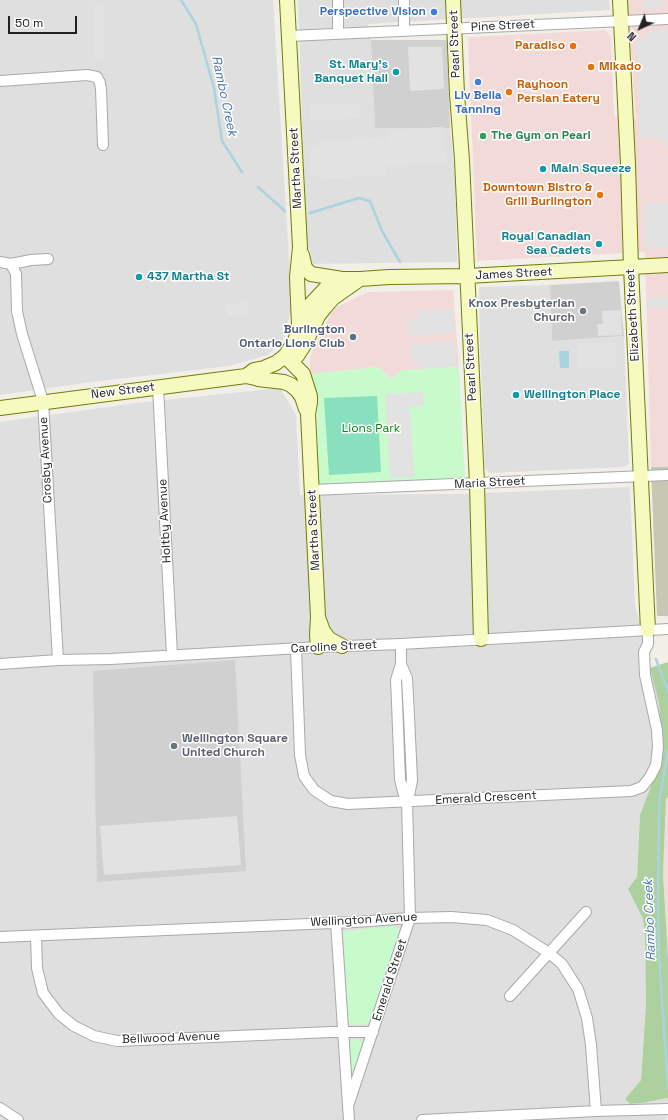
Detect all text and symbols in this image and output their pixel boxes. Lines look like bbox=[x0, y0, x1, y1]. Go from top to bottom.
place label: Perspective Vision bbox=[320, 5, 426, 19]
marker: Perspective Vision bbox=[429, 7, 439, 17]
scale bar bbox=[10, 8, 79, 34]
north arrow bbox=[620, 8, 660, 48]
street label: Pearl Street bbox=[447, 10, 463, 78]
text: 50 m bbox=[15, 15, 43, 31]
street label: Pine Street bbox=[470, 17, 536, 35]
text: N bbox=[624, 29, 639, 44]
place label: Paradiso bbox=[515, 39, 565, 53]
marker: Paradiso bbox=[568, 41, 578, 51]
water label: Rambo Creek bbox=[208, 54, 240, 138]
place label: St. Mary's Banquet Hall bbox=[314, 58, 388, 86]
place label: Mikado bbox=[599, 60, 641, 74]
marker: Mikado bbox=[586, 62, 596, 72]
marker: St. Mary's Banquet Hall bbox=[391, 67, 401, 77]
marker: Liv Bella Tanning bbox=[473, 77, 483, 87]
place label: Rayhoon Persian Eatery bbox=[517, 78, 600, 106]
marker: Rayhoon Persian Eatery bbox=[504, 87, 514, 97]
place label: Liv Bella Tanning bbox=[454, 89, 502, 117]
street label: Martha Street bbox=[287, 127, 305, 209]
place label: The Gym on Pearl bbox=[491, 129, 591, 143]
marker: The Gym on Pearl bbox=[478, 131, 488, 141]
place label: Main Squeeze bbox=[551, 162, 631, 176]
marker: Main Squeeze bbox=[538, 164, 548, 174]
place label: Downtown Bistro & Grill Burlington bbox=[483, 181, 592, 209]
marker: Downtown Bistro & Grill Burlington bbox=[595, 190, 605, 200]
place label: Royal Canadian Sea Cadets bbox=[501, 230, 591, 258]
marker: Royal Canadian Sea Cadets bbox=[594, 239, 604, 249]
street label: James Street bbox=[475, 265, 553, 283]
street label: Elizabeth Street bbox=[623, 268, 643, 362]
place label: 437 Martha St bbox=[147, 270, 229, 284]
marker: 437 Martha St bbox=[134, 272, 144, 282]
place label: Knox Presbyterian Church bbox=[468, 297, 575, 325]
marker: Knox Presbyterian Church bbox=[578, 306, 588, 316]
place label: Burlington Ontario Lions Club bbox=[239, 323, 345, 351]
marker: Burlington Ontario Lions Club bbox=[348, 332, 358, 342]
street label: Pearl Street bbox=[462, 333, 480, 401]
street label: New Street bbox=[90, 380, 156, 402]
place label: Wellington Place bbox=[524, 388, 621, 402]
marker: Wellington Place bbox=[511, 390, 521, 400]
street label: Crosby Avenue bbox=[37, 417, 55, 503]
park label: Lions Park bbox=[342, 422, 400, 436]
street label: Maria Street bbox=[454, 474, 526, 492]
street label: Holtby Avenue bbox=[156, 479, 174, 563]
street label: Martha Street bbox=[305, 489, 323, 571]
street label: Caroline Street bbox=[290, 638, 378, 656]
place label: Wellington Square United Church bbox=[182, 732, 288, 760]
marker: Wellington Square United Church bbox=[169, 741, 179, 751]
street label: Emerald Crescent bbox=[435, 788, 537, 808]
water label: Rambo Creek bbox=[641, 879, 659, 961]
street label: Wellington Avenue bbox=[310, 910, 418, 930]
street label: Emerald Street bbox=[370, 937, 410, 1023]
street label: Bellwood Avenue bbox=[122, 1029, 220, 1047]

